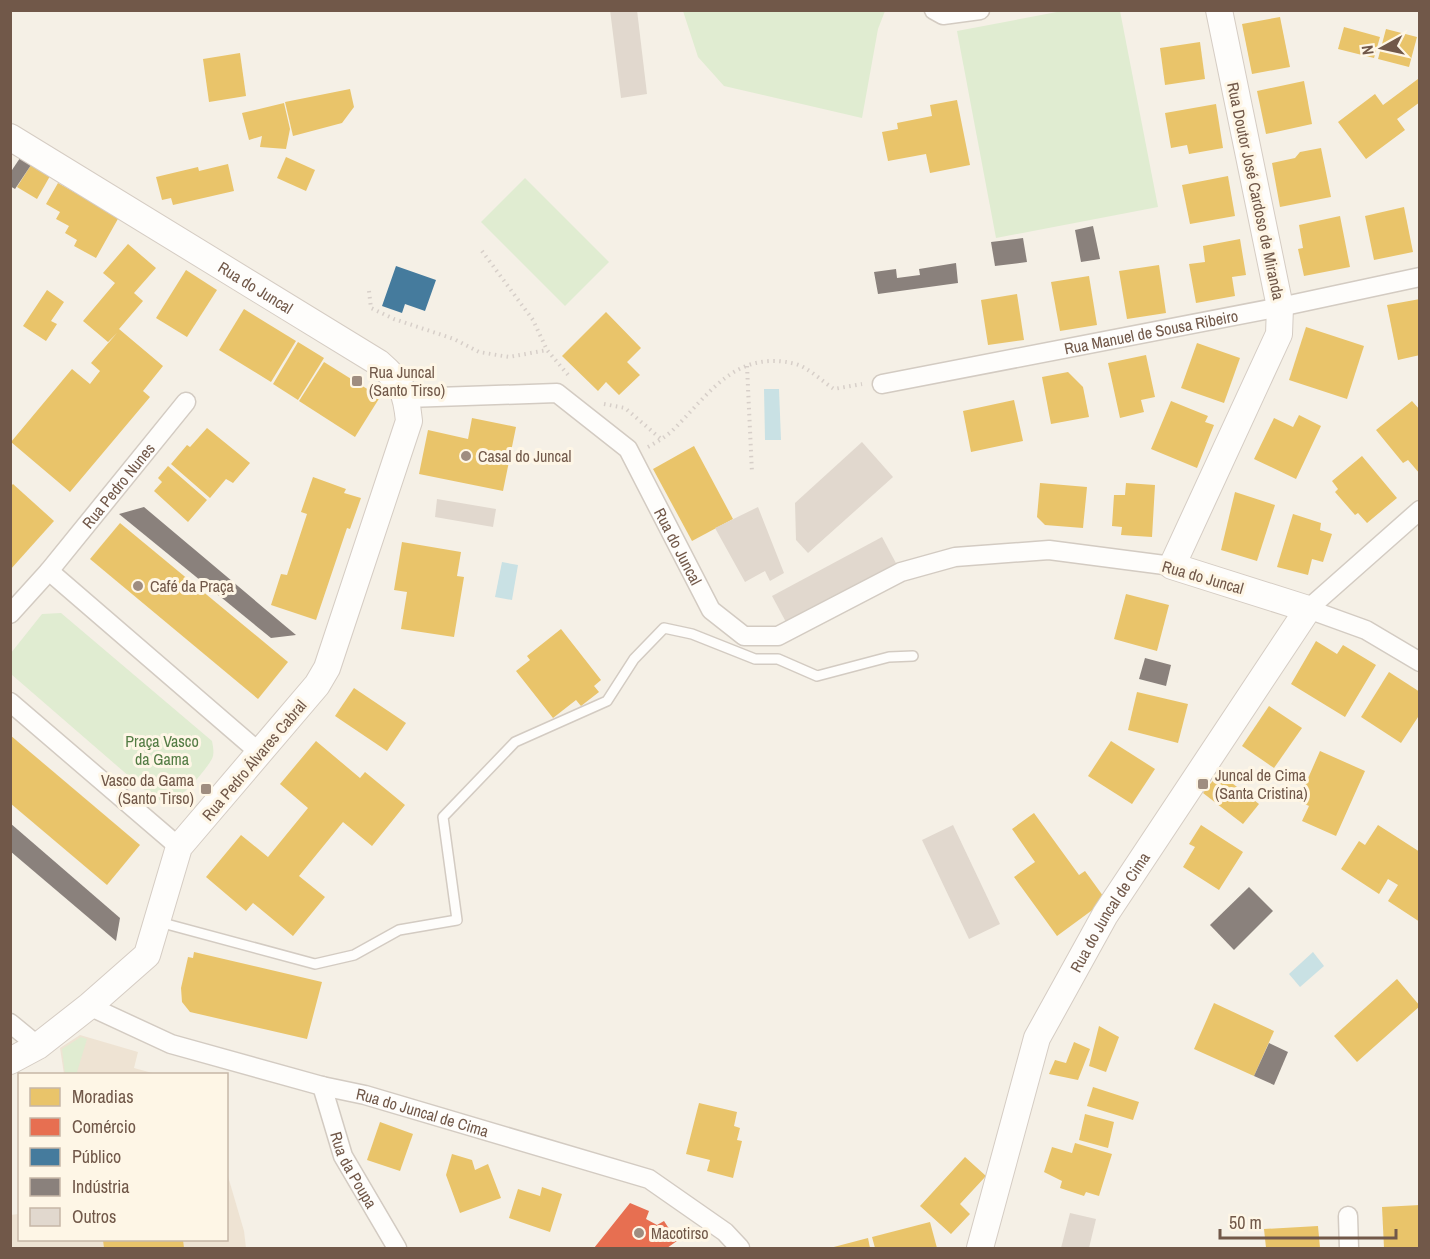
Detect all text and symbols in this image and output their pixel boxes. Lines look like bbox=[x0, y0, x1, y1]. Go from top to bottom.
north arrow bbox=[1352, 18, 1412, 78]
text: N bbox=[1356, 44, 1379, 56]
street label: Rua Doutor José Cardoso de Miranda bbox=[1222, 80, 1290, 302]
street label: Rua do Juncal bbox=[214, 256, 297, 319]
street label: Rua Manuel de Sousa Ribeiro bbox=[1062, 304, 1240, 360]
place label: Rua Juncal (Santo Tirso) bbox=[369, 361, 445, 401]
marker: Rua Juncal (Santo Tirso) bbox=[350, 374, 364, 388]
street label: Rua Pedro Nunes bbox=[77, 438, 160, 533]
place label: Casal do Juncal bbox=[478, 445, 571, 467]
marker: Casal do Juncal bbox=[459, 449, 473, 463]
street label: Rua do Juncal bbox=[649, 504, 707, 589]
street label: Rua do Juncal bbox=[1160, 555, 1246, 599]
place label: Café da Praça bbox=[150, 575, 235, 597]
marker: Café da Praça bbox=[131, 579, 145, 593]
street label: Rua Pedro Álvares Cabral bbox=[197, 695, 311, 825]
park label: Praça Vasco da Gama bbox=[125, 730, 199, 770]
place label: Juncal de Cima (Santa Cristina) bbox=[1215, 764, 1308, 804]
place label: Vasco da Gama (Santo Tirso) bbox=[101, 769, 195, 809]
marker: Juncal de Cima (Santa Cristina) bbox=[1196, 777, 1210, 791]
marker: Vasco da Gama (Santo Tirso) bbox=[199, 782, 213, 796]
street label: Rua do Juncal de Cima bbox=[1065, 847, 1155, 976]
legend bbox=[18, 1073, 228, 1241]
street label: Rua do Juncal de Cima bbox=[354, 1082, 492, 1142]
text: Moradias bbox=[72, 1084, 134, 1109]
text: Comércio bbox=[72, 1114, 136, 1139]
street label: Rua da Poupa bbox=[325, 1129, 383, 1213]
text: Público bbox=[72, 1144, 121, 1169]
text: Indústria bbox=[72, 1174, 129, 1199]
scale bar bbox=[1220, 1202, 1396, 1240]
text: Outros bbox=[72, 1204, 116, 1229]
text: 50 m bbox=[1229, 1210, 1262, 1235]
place label: Macotirso bbox=[651, 1222, 709, 1244]
marker: Macotirso bbox=[632, 1226, 646, 1240]

